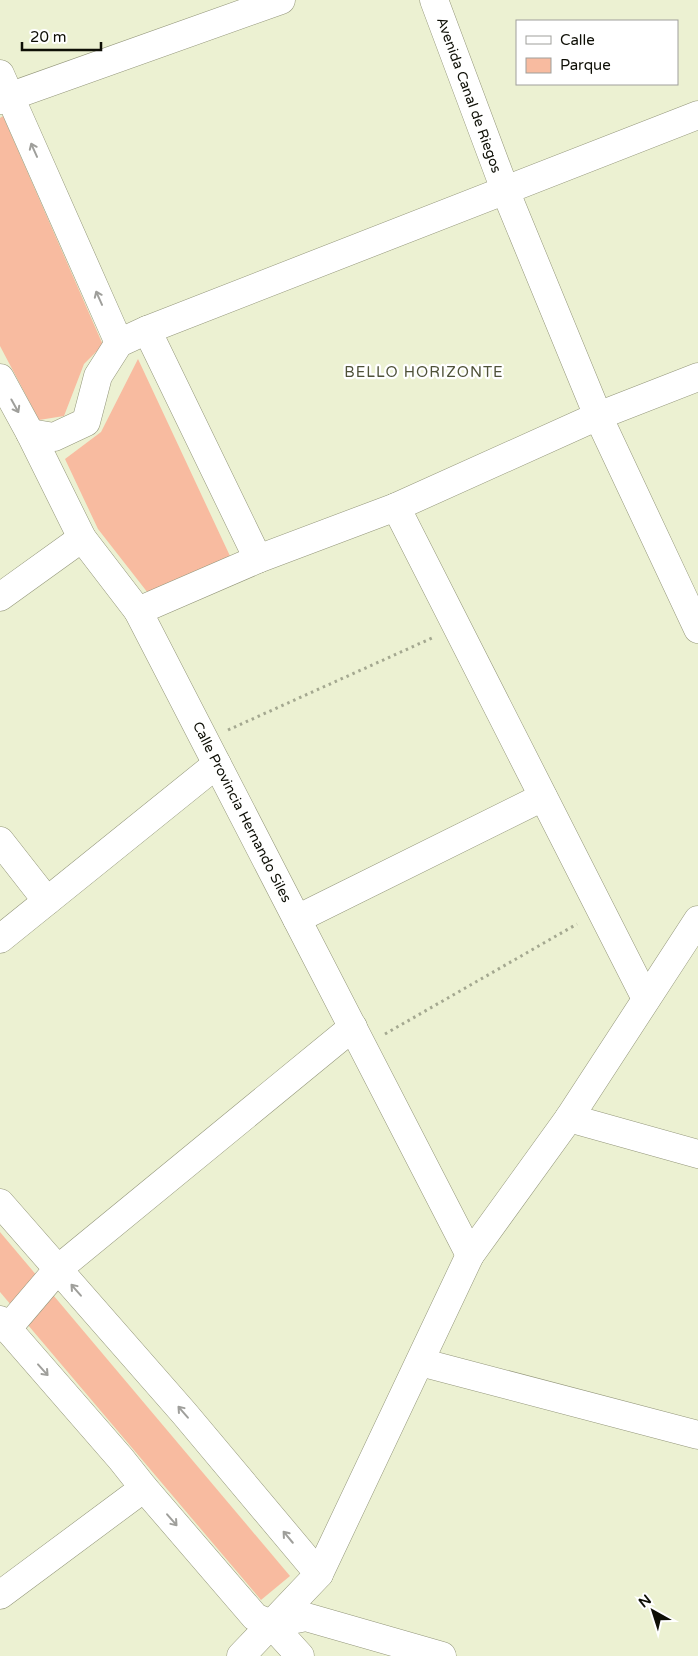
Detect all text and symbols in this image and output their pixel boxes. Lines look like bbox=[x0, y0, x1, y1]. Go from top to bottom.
street label: Avenida Canal de Riegos bbox=[433, 15, 505, 175]
scale bar bbox=[22, 20, 101, 52]
legend bbox=[516, 20, 678, 85]
text: 20 m bbox=[30, 28, 67, 46]
text: Calle bbox=[560, 31, 595, 49]
text: Parque bbox=[560, 56, 611, 74]
one-way arrow bbox=[28, 143, 38, 158]
one-way arrow bbox=[94, 291, 104, 306]
district label: BELLO HORIZONTE bbox=[344, 363, 504, 381]
one-way arrow bbox=[11, 398, 21, 412]
street label: Calle Provincia Hernando Siles bbox=[189, 719, 295, 905]
one-way arrow bbox=[70, 1283, 82, 1296]
one-way arrow bbox=[37, 1364, 49, 1377]
one-way arrow bbox=[177, 1406, 189, 1419]
one-way arrow bbox=[166, 1514, 177, 1527]
one-way arrow bbox=[282, 1530, 293, 1543]
north arrow bbox=[628, 1586, 678, 1636]
text: N bbox=[635, 1591, 655, 1611]

